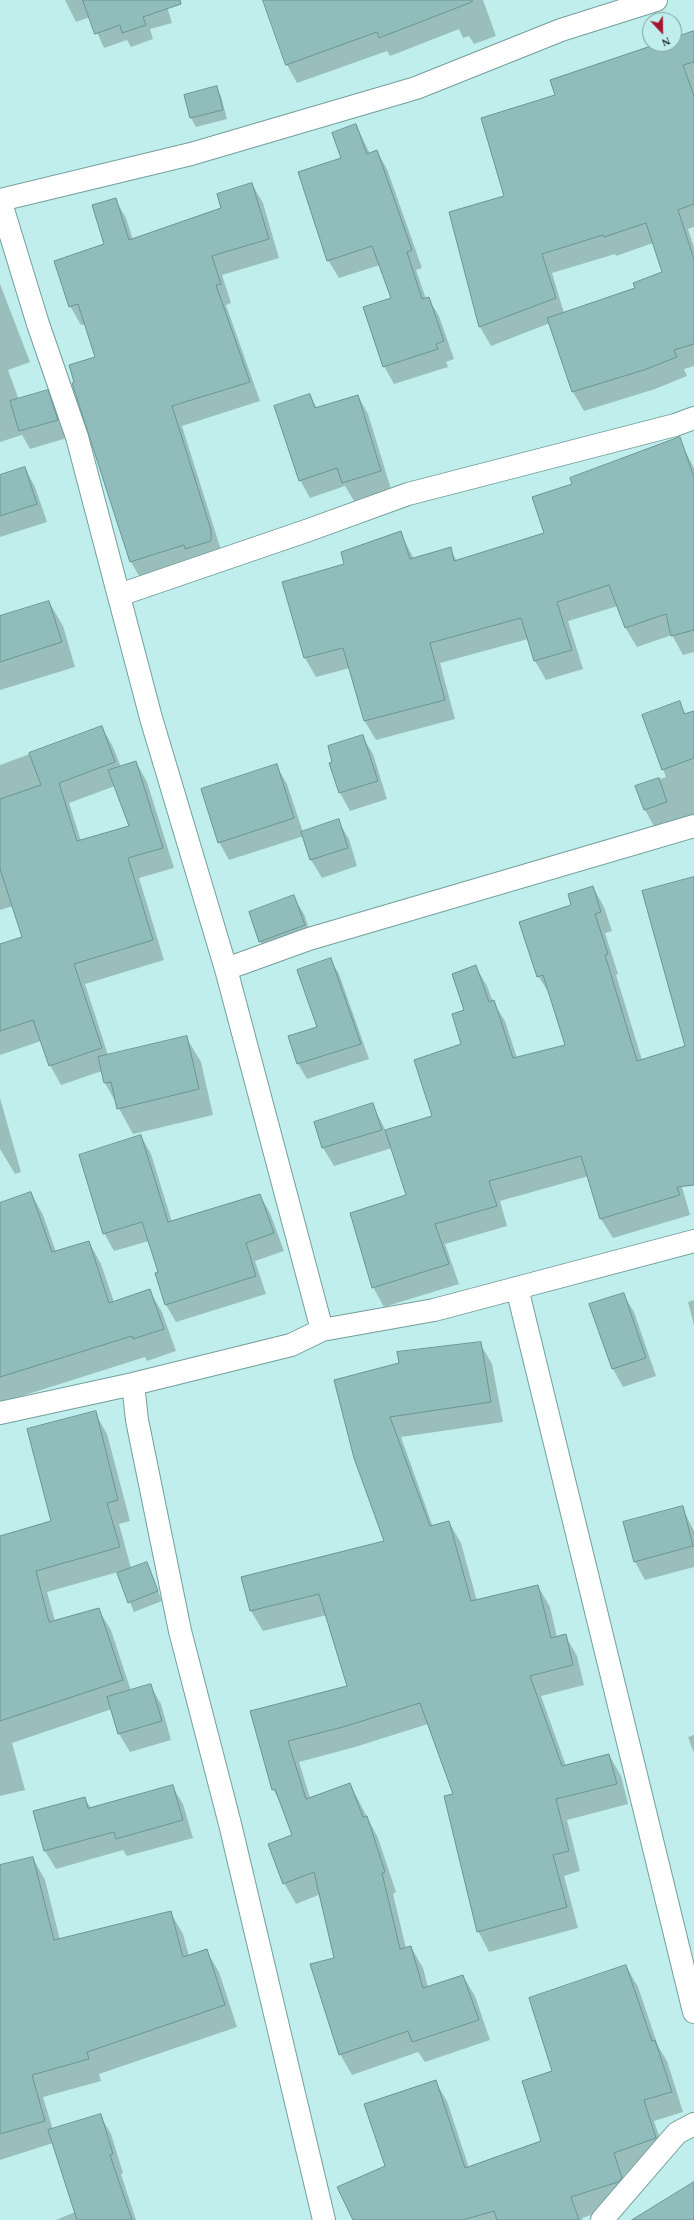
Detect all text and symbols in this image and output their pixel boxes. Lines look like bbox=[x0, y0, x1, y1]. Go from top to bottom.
north arrow bbox=[642, 12, 682, 52]
text: N bbox=[660, 35, 672, 49]

